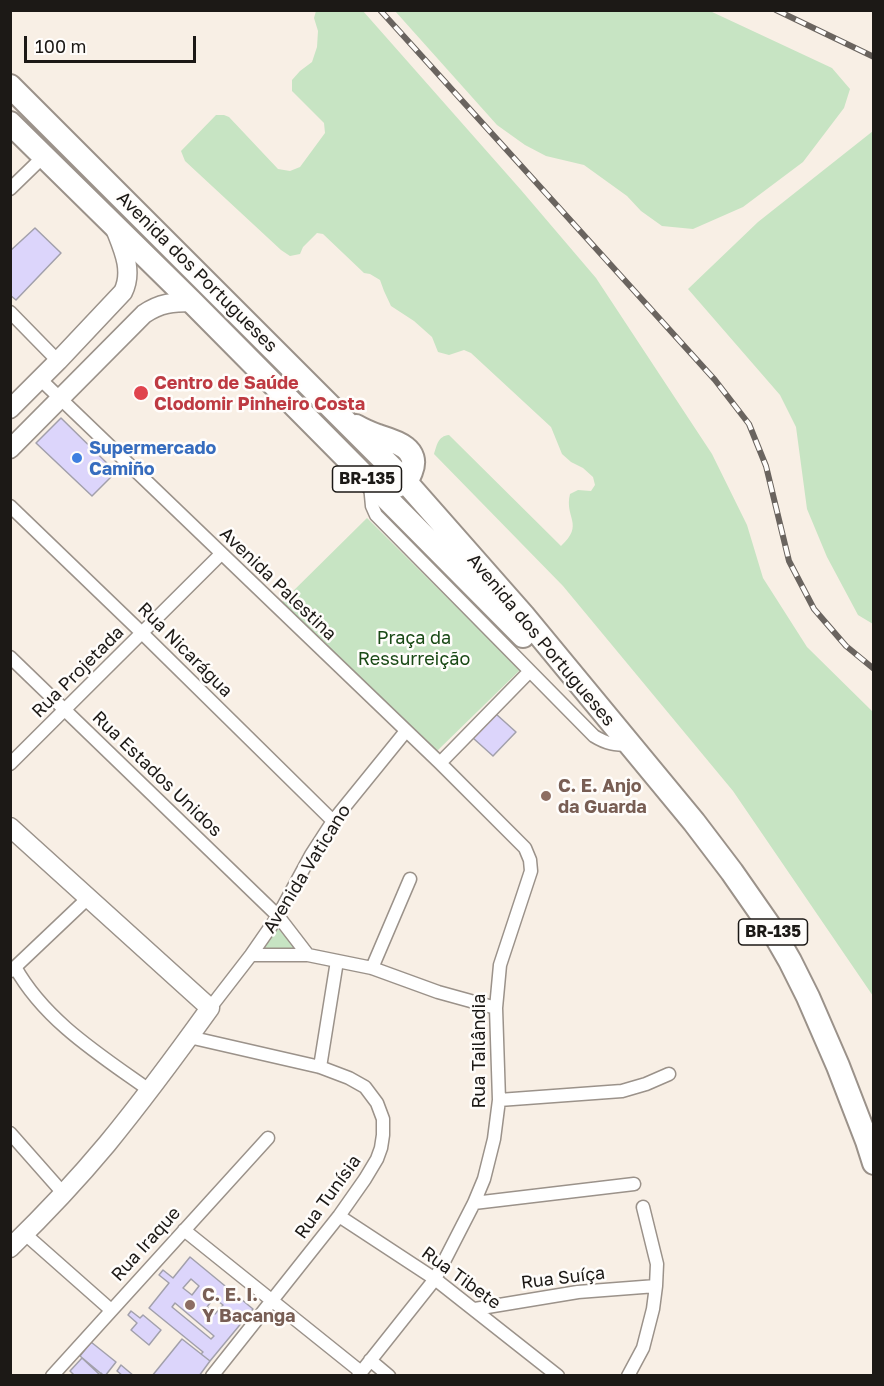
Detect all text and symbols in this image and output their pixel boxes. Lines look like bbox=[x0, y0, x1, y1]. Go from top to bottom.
scale bar bbox=[27, 24, 200, 62]
text: 100 m bbox=[35, 35, 86, 57]
street label: Avenida dos Portugueses bbox=[112, 187, 282, 357]
place label: Centro de Saúde Clodomir Pinheiro Costa bbox=[154, 372, 365, 415]
marker: Centro de Saúde Clodomir Pinheiro Costa bbox=[132, 384, 150, 402]
place label: Supermercado Camiño bbox=[89, 437, 216, 480]
marker: Supermercado Camiño bbox=[70, 451, 84, 465]
road number: BR-135 bbox=[332, 466, 401, 492]
street label: Avenida Palestina bbox=[215, 523, 341, 645]
street label: Avenida dos Portugueses bbox=[463, 549, 619, 731]
street label: Rua Nicarágua bbox=[133, 598, 237, 702]
street label: Rua Projetada bbox=[28, 622, 128, 722]
park label: Praça da Ressurreição bbox=[358, 627, 470, 670]
street label: Rua Estados Unidos bbox=[88, 707, 226, 841]
place label: C. E. Anjo da Guarda bbox=[558, 775, 647, 818]
marker: C. E. Anjo da Guarda bbox=[539, 789, 553, 803]
street label: Avenida Vaticano bbox=[259, 801, 355, 937]
road number: BR-135 bbox=[738, 919, 808, 945]
street label: Rua Tailândia bbox=[468, 993, 490, 1109]
street label: Rua Tunísia bbox=[290, 1151, 366, 1243]
street label: Rua Iraque bbox=[107, 1202, 185, 1286]
street label: Rua Tibete bbox=[417, 1242, 505, 1314]
street label: Rua Suíça bbox=[520, 1262, 606, 1294]
place label: C. E. I. Y Bacanga bbox=[202, 1284, 295, 1326]
marker: C. E. I. Y Bacanga bbox=[183, 1298, 197, 1312]

